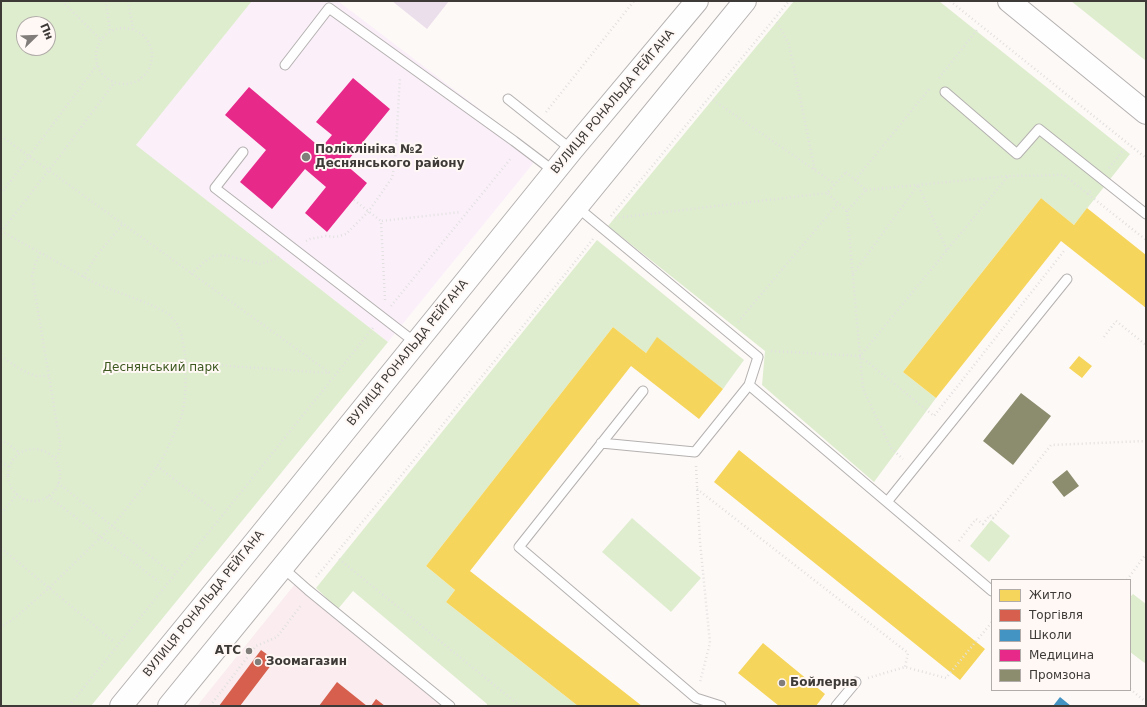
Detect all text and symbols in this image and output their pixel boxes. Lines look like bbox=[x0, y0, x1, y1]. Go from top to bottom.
north arrow bbox=[16, 16, 56, 56]
text: Пн bbox=[37, 21, 56, 42]
street label: ВУЛИЦЯ РОНАЛЬДА РЕЙГАНА bbox=[548, 27, 678, 177]
place label: Поліклініка №2 Деснянського району bbox=[315, 143, 464, 171]
marker: Поліклініка №2 Деснянського району bbox=[300, 151, 312, 163]
street label: ВУЛИЦЯ РОНАЛЬДА РЕЙГАНА bbox=[344, 277, 472, 429]
park label: Деснянський парк bbox=[103, 361, 219, 375]
street label: ВУЛИЦЯ РОНАЛЬДА РЕЙГАНА bbox=[140, 528, 268, 680]
legend bbox=[991, 579, 1131, 691]
text: Житло bbox=[1029, 588, 1072, 602]
text: Торгівля bbox=[1029, 608, 1083, 622]
text: Школи bbox=[1029, 628, 1072, 642]
place label: АТС bbox=[215, 644, 241, 658]
marker: АТС bbox=[244, 646, 254, 656]
text: Медицина bbox=[1029, 648, 1094, 662]
place label: Зоомагазин bbox=[266, 655, 347, 669]
marker: Зоомагазин bbox=[253, 657, 263, 667]
text: Промзона bbox=[1029, 668, 1091, 682]
place label: Бойлерна bbox=[790, 676, 858, 690]
marker: Бойлерна bbox=[777, 678, 787, 688]

